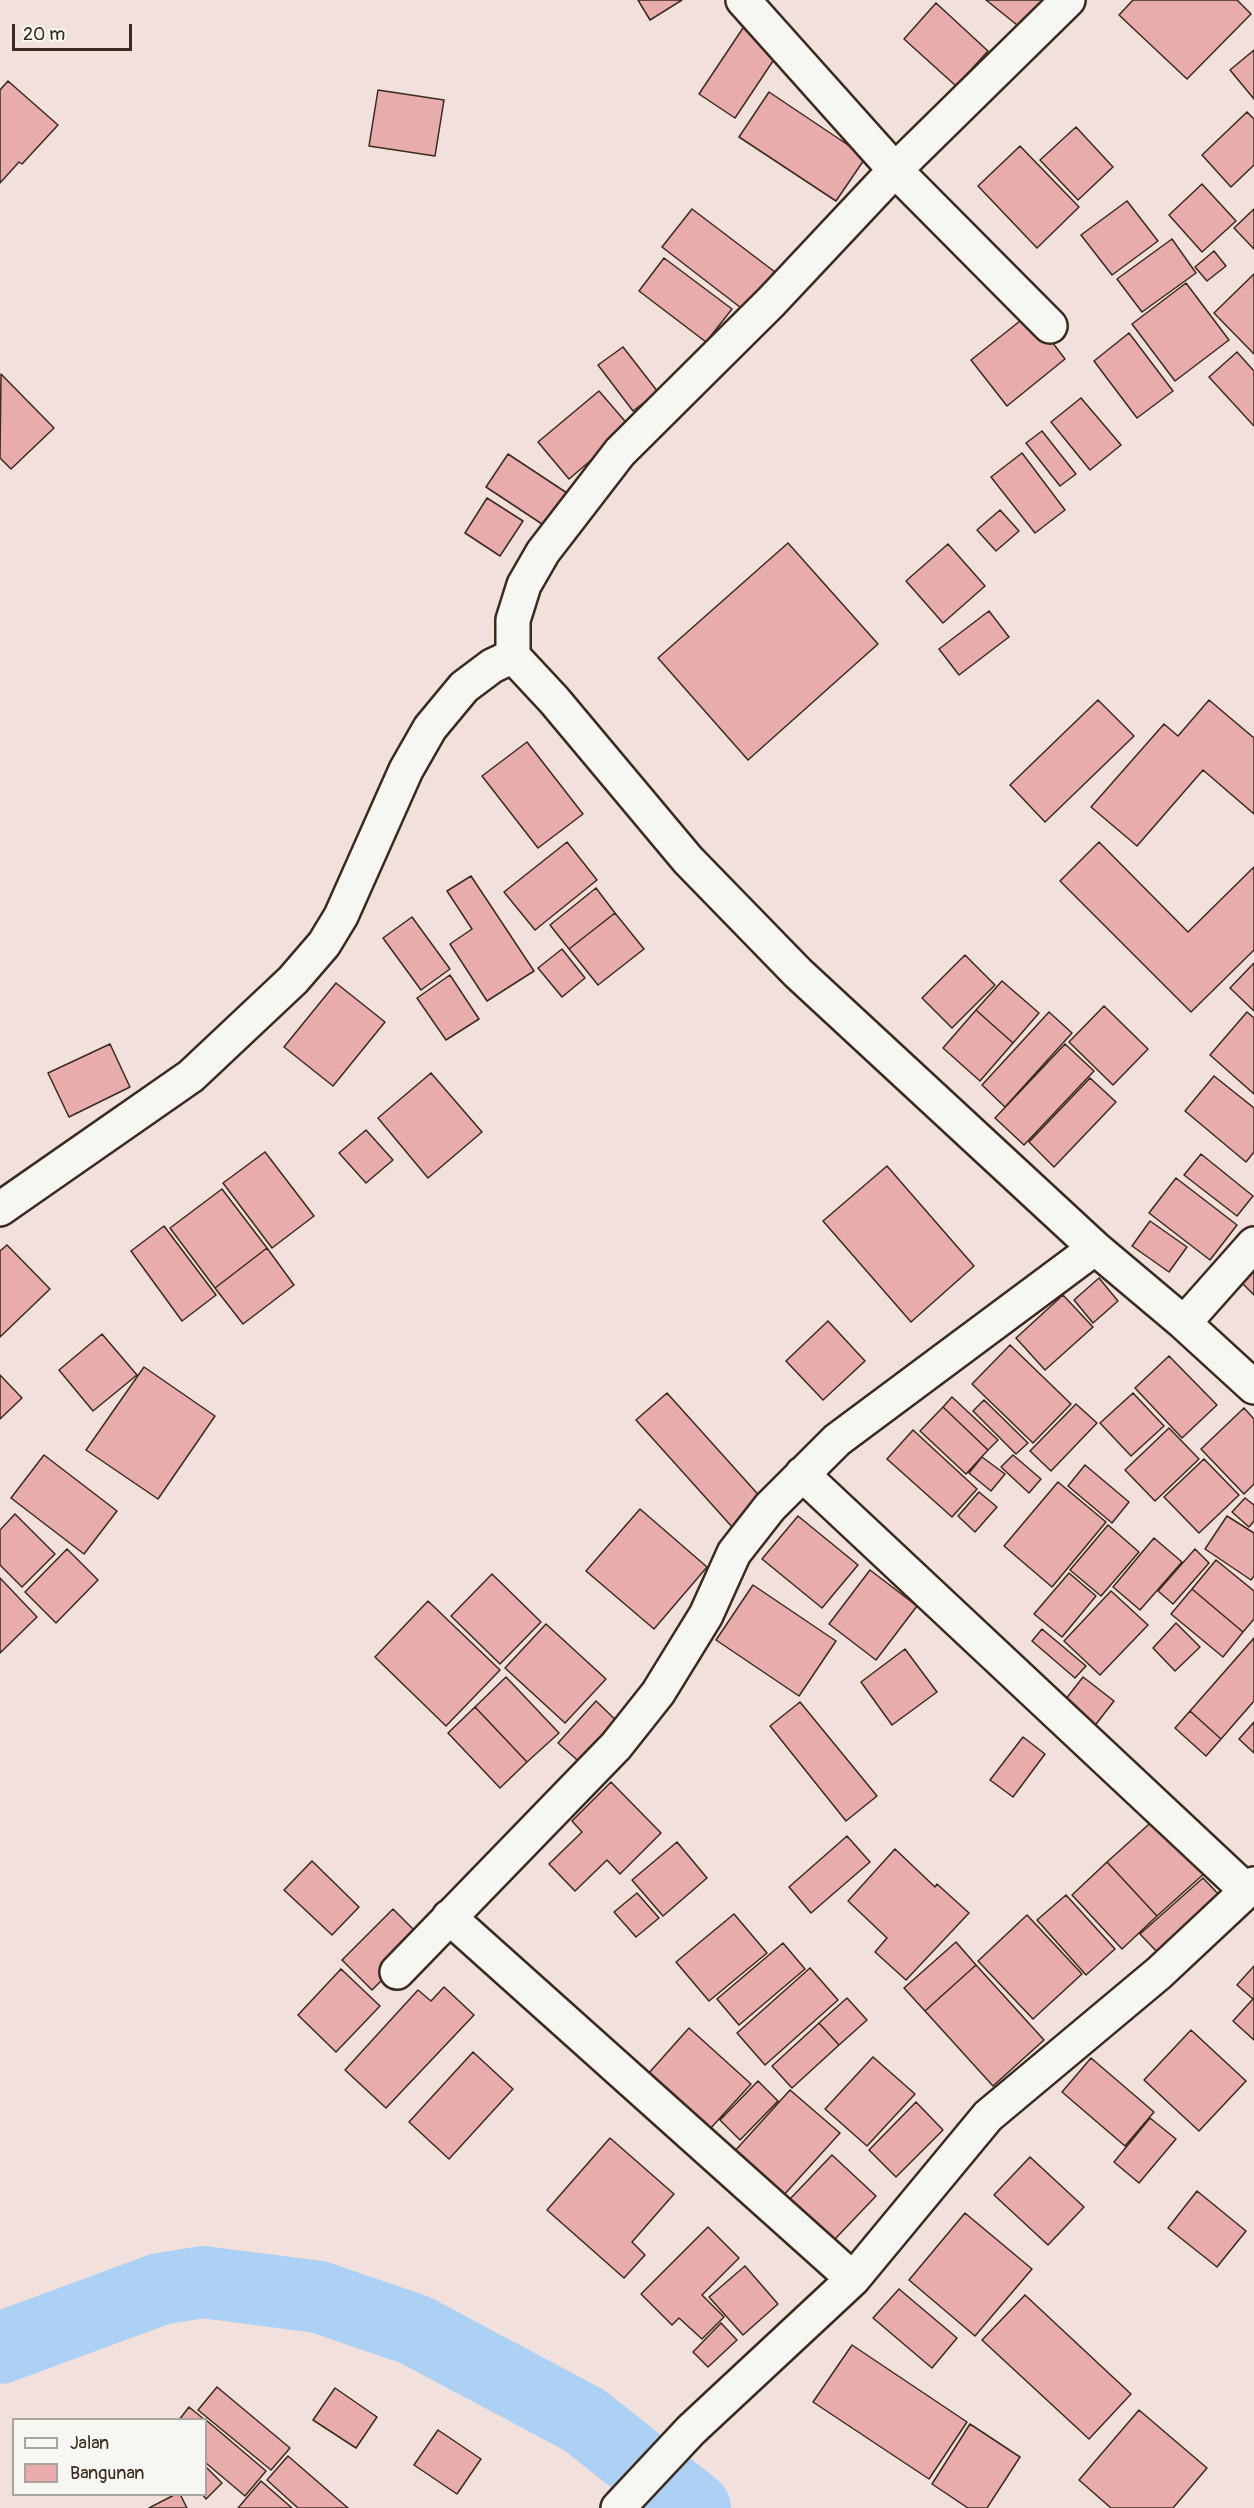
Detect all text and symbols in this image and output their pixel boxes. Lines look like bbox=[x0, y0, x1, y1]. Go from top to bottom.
scale bar bbox=[15, 12, 135, 50]
text: 20 m bbox=[23, 23, 65, 46]
legend bbox=[12, 2418, 207, 2496]
text: Jalan bbox=[70, 2432, 109, 2455]
text: Bangunan bbox=[70, 2462, 145, 2485]

